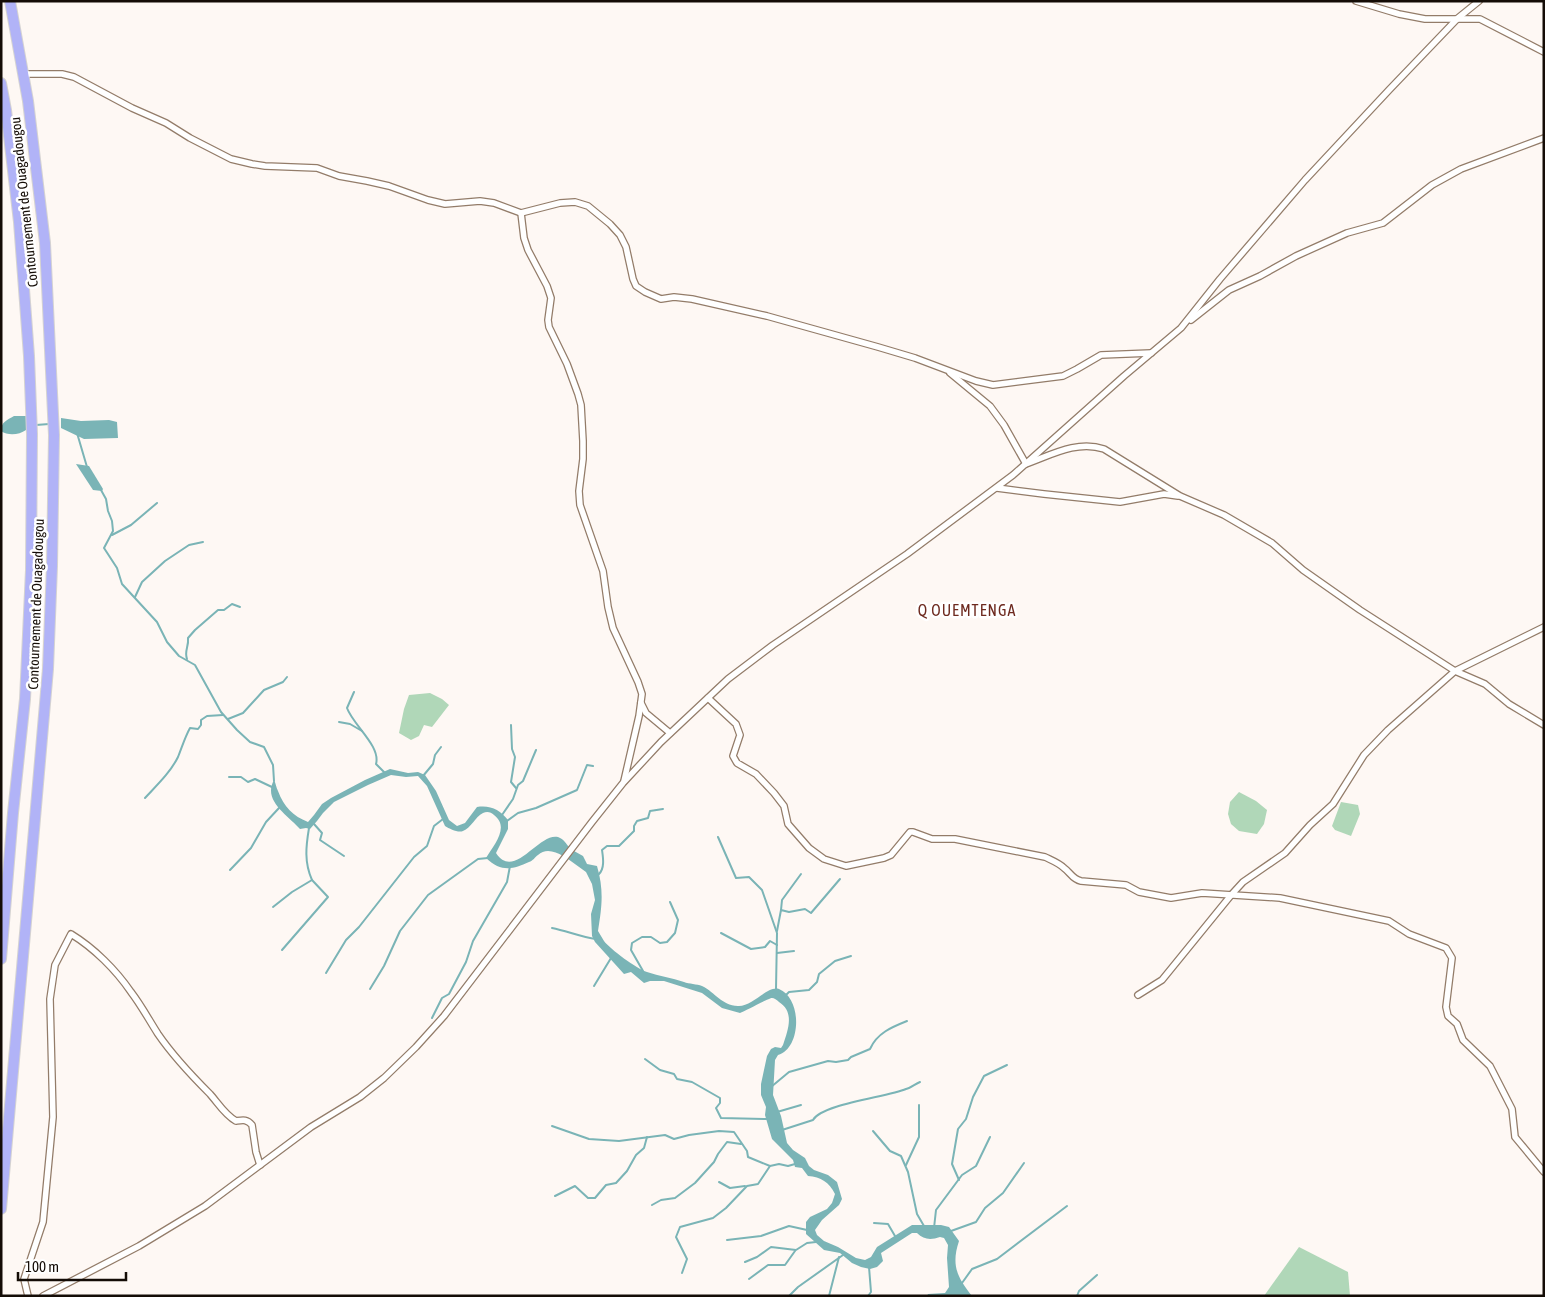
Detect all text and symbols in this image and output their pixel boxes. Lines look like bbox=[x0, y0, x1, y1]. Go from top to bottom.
street label: Contournement de Ouagadougou bbox=[7, 116, 41, 288]
street label: Contournement de Ouagadougou bbox=[25, 518, 47, 690]
district label: Q OUEMTENGA bbox=[918, 601, 1016, 619]
scale bar bbox=[18, 1250, 125, 1282]
text: 100 m bbox=[25, 1258, 59, 1275]

